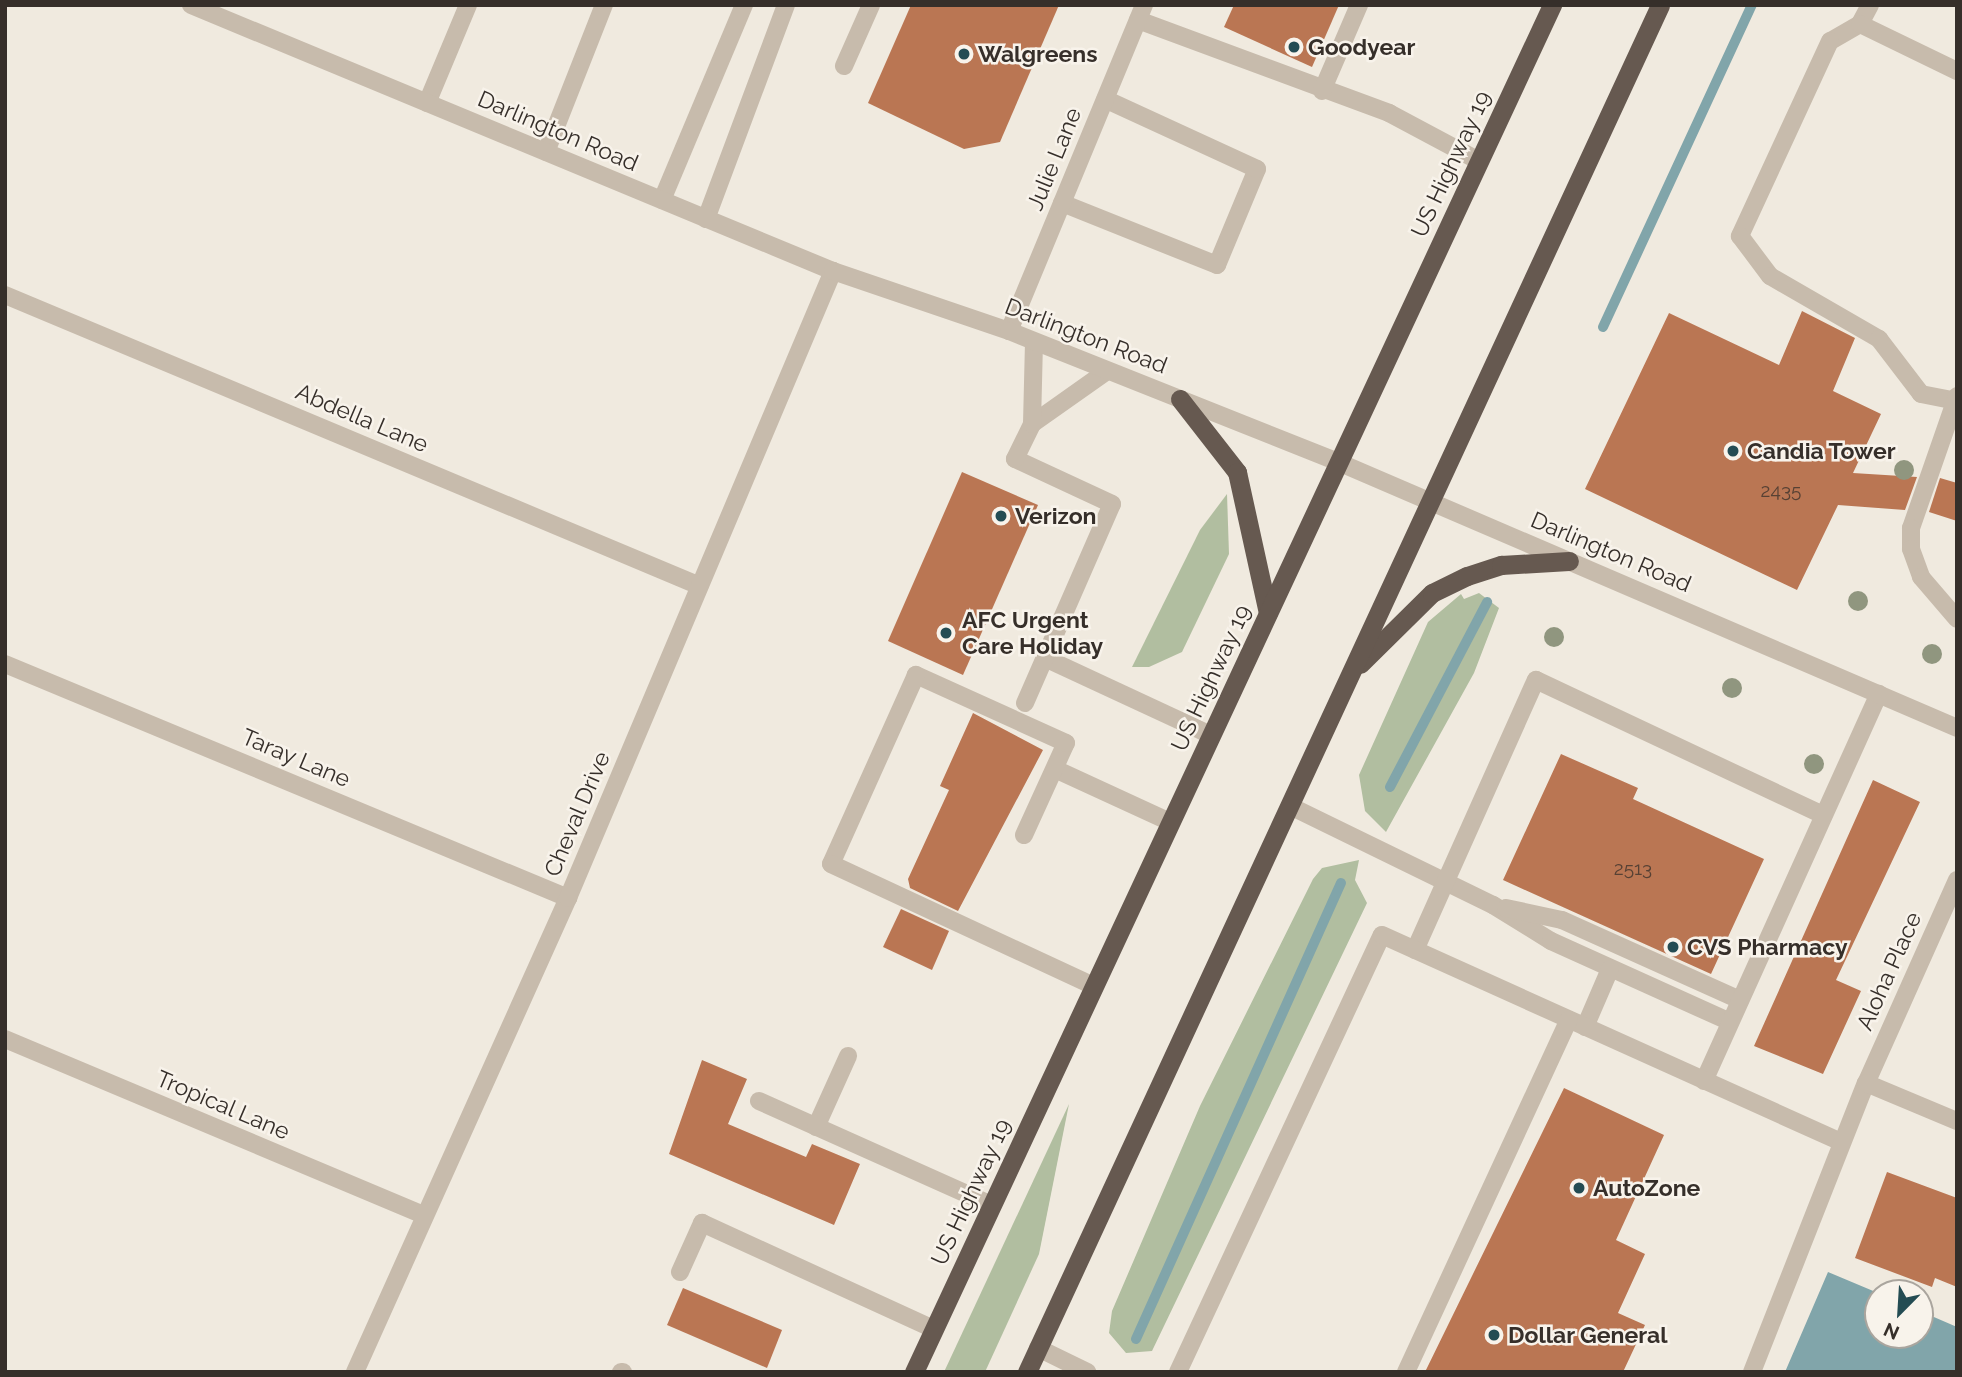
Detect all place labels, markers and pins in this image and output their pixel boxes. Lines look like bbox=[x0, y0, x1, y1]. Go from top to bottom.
place label: Goodyear bbox=[1308, 33, 1415, 61]
marker: Goodyear bbox=[1286, 39, 1302, 55]
place label: Walgreens bbox=[978, 40, 1098, 68]
marker: Walgreens bbox=[956, 46, 972, 62]
place label: Candia Tower bbox=[1747, 437, 1896, 465]
marker: Candia Tower bbox=[1725, 443, 1741, 459]
place label: Verizon bbox=[1015, 502, 1096, 530]
marker: Verizon bbox=[993, 508, 1009, 524]
place label: AFC Urgent Care Holiday bbox=[962, 606, 1103, 660]
marker: AFC Urgent Care Holiday bbox=[936, 623, 956, 643]
place label: CVS Pharmacy bbox=[1687, 933, 1848, 961]
marker: CVS Pharmacy bbox=[1665, 939, 1681, 955]
place label: AutoZone bbox=[1593, 1174, 1700, 1202]
marker: AutoZone bbox=[1571, 1180, 1587, 1196]
place label: Dollar General bbox=[1508, 1321, 1668, 1349]
marker: Dollar General bbox=[1486, 1327, 1502, 1343]

